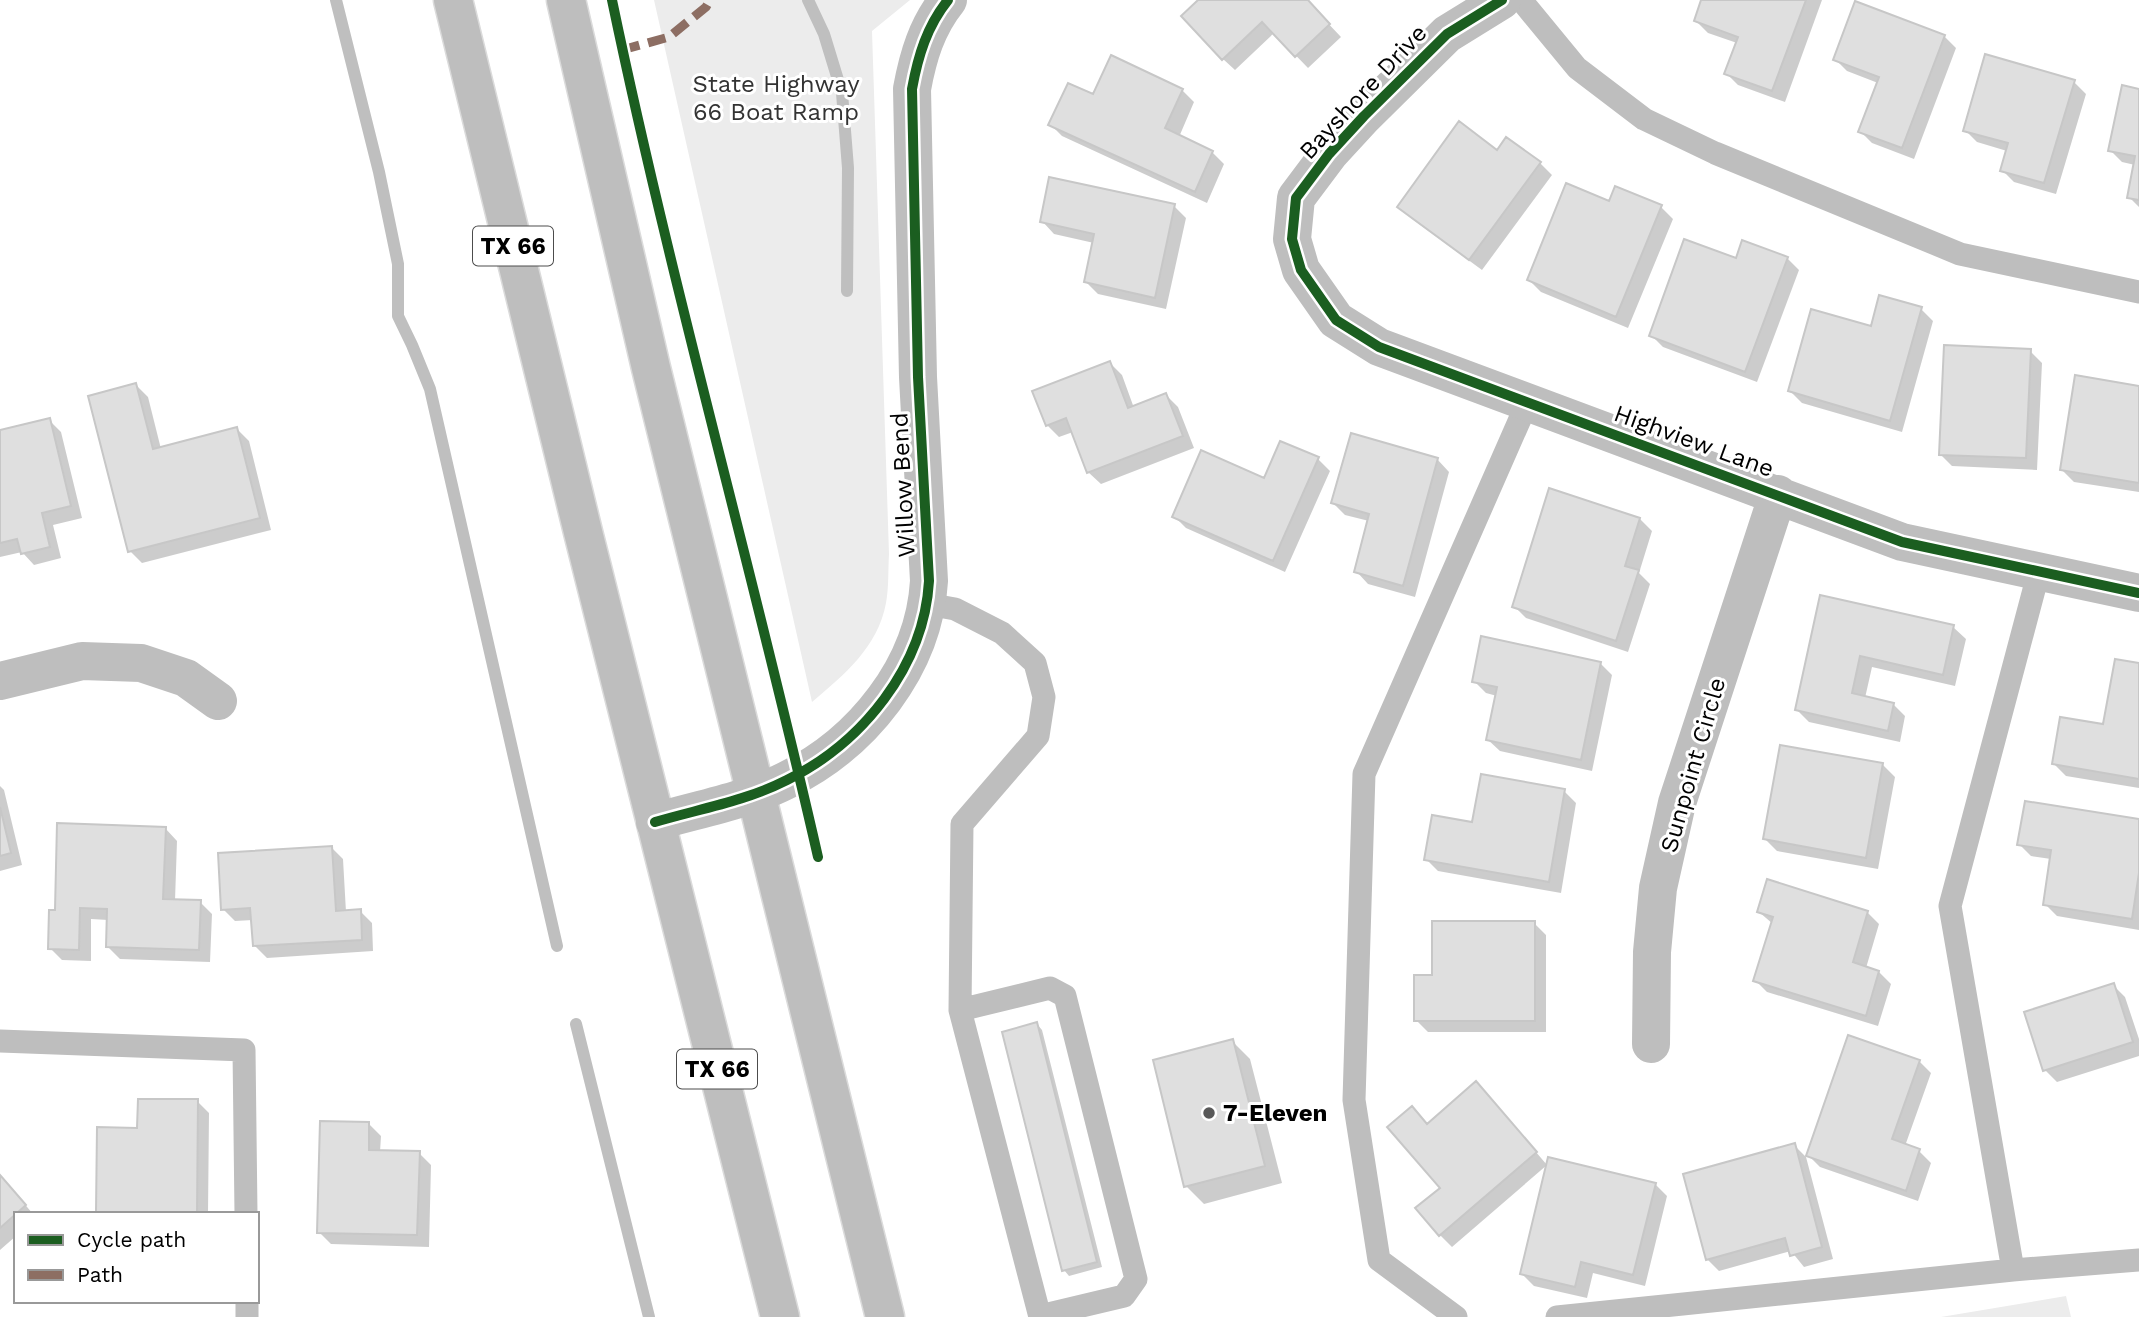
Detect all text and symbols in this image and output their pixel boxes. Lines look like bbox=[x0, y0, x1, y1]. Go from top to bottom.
street label: Bayshore Drive bbox=[1294, 19, 1432, 165]
park label: State Highway 66 Boat Ramp bbox=[692, 70, 860, 126]
road number: TX 66 bbox=[473, 227, 553, 266]
street label: Highview Lane bbox=[1610, 399, 1778, 483]
street label: Willow Bend bbox=[885, 412, 921, 558]
street label: Sunpoint Circle bbox=[1655, 674, 1731, 856]
road number: TX 66 bbox=[677, 1050, 757, 1088]
place label: 7-Eleven bbox=[1223, 1099, 1327, 1127]
marker: 7-Eleven bbox=[1201, 1105, 1217, 1121]
legend bbox=[14, 1212, 259, 1303]
text: Cycle path bbox=[77, 1227, 186, 1252]
text: Path bbox=[77, 1262, 123, 1287]

